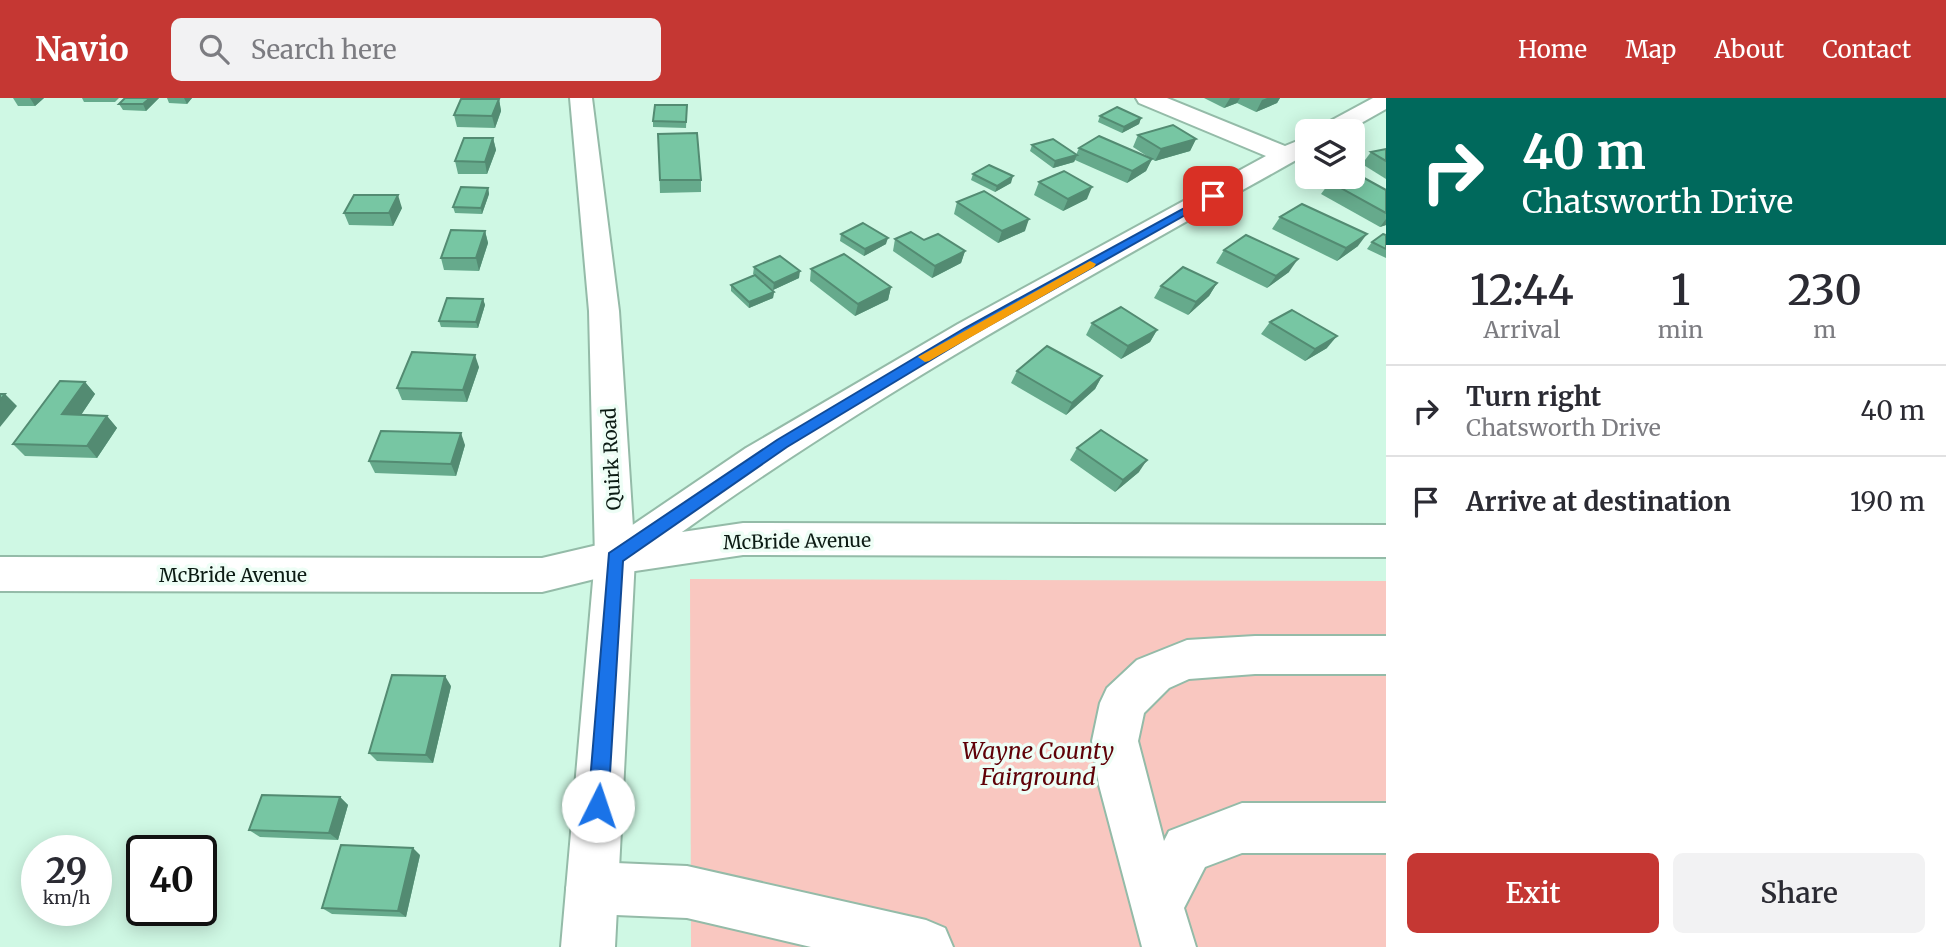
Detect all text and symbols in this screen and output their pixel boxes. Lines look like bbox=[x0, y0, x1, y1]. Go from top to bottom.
search box bbox=[171, 18, 661, 81]
text: Navio bbox=[35, 29, 129, 70]
icon: search bbox=[195, 30, 233, 68]
text: Search here bbox=[251, 33, 396, 66]
text: Home bbox=[1518, 34, 1587, 65]
text: Map bbox=[1625, 34, 1676, 65]
text: About bbox=[1714, 34, 1784, 65]
text: Contact bbox=[1822, 34, 1911, 65]
map controls bbox=[1295, 119, 1365, 189]
button: layers bbox=[1295, 119, 1365, 189]
text: 40 m bbox=[1522, 121, 1646, 182]
icon: right bbox=[1407, 126, 1498, 217]
pin bbox=[1183, 166, 1243, 226]
icon: arrive bbox=[1194, 177, 1232, 215]
text: Chatsworth Drive bbox=[1522, 182, 1793, 222]
text: 12:44 bbox=[1470, 264, 1574, 316]
text: 1 bbox=[1671, 264, 1690, 316]
text: 230 bbox=[1787, 264, 1862, 316]
text: Arrival bbox=[1484, 315, 1560, 344]
text: min bbox=[1658, 315, 1703, 344]
text: m bbox=[1813, 315, 1836, 344]
text: Turn right bbox=[1466, 380, 1601, 413]
icon: right bbox=[1407, 392, 1445, 430]
text: 40 m bbox=[1861, 394, 1925, 427]
street label: Quirk Road bbox=[596, 407, 626, 511]
text: Chatsworth Drive bbox=[1466, 413, 1661, 442]
icon: arrive bbox=[1407, 483, 1445, 521]
text: Arrive at destination bbox=[1466, 485, 1731, 518]
text: 190 m bbox=[1850, 485, 1925, 518]
street label: McBride Avenue bbox=[723, 528, 871, 554]
street label: McBride Avenue bbox=[159, 563, 307, 587]
park label: Wayne County Fairground bbox=[962, 736, 1114, 791]
position arrow bbox=[561, 769, 635, 843]
speed limit sign: 40 bbox=[126, 835, 217, 926]
text: 29 bbox=[46, 849, 87, 893]
button: Exit bbox=[1407, 853, 1659, 933]
button: Share bbox=[1673, 853, 1925, 933]
text: km/h bbox=[43, 886, 90, 909]

